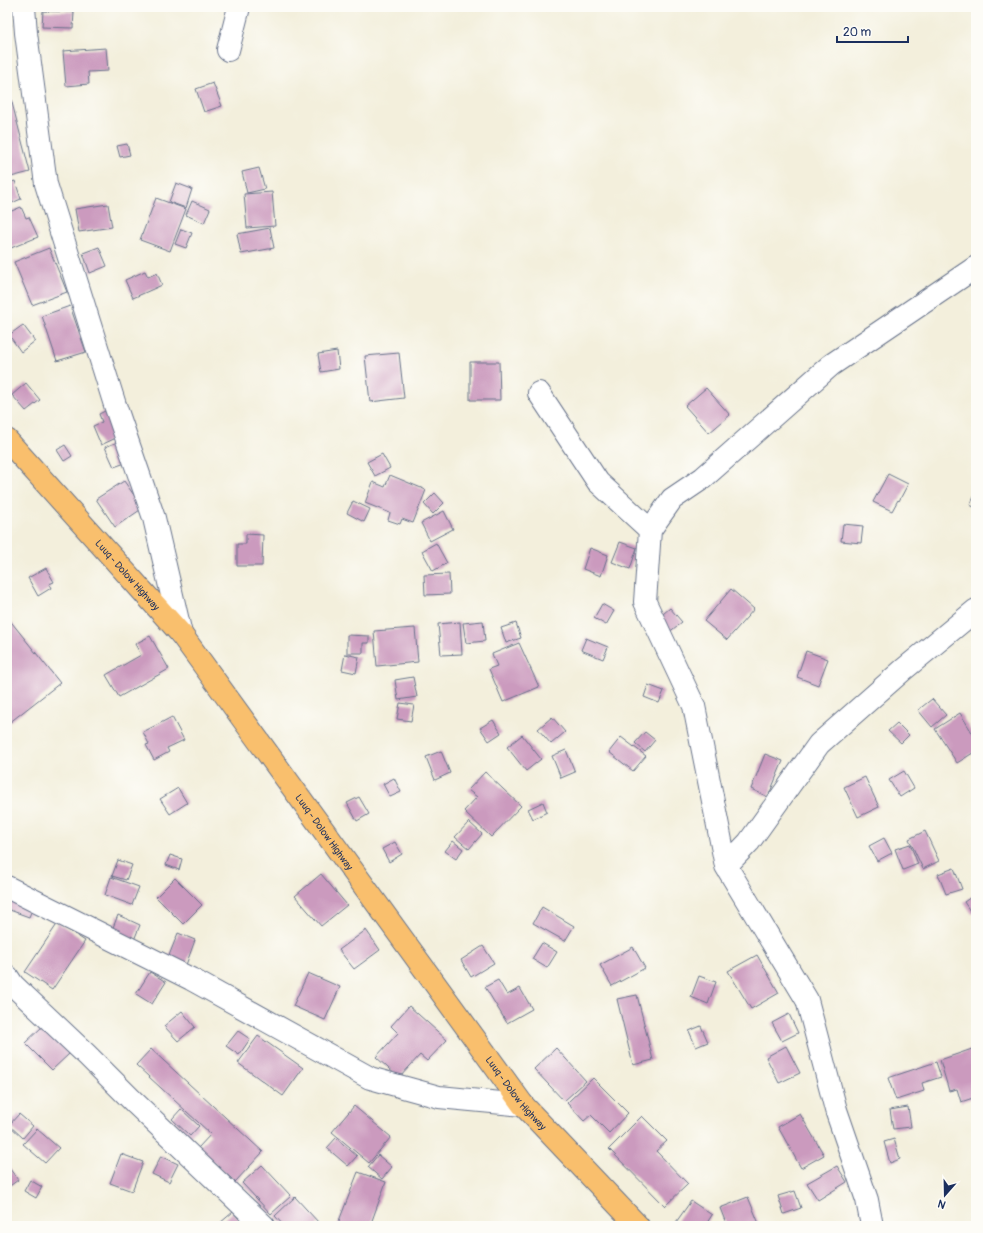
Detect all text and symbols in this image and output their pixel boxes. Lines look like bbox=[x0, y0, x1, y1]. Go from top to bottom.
scale bar bbox=[837, 18, 908, 44]
text: 20 m bbox=[843, 25, 872, 40]
street label: Luuq - Dolow Highway bbox=[92, 538, 162, 614]
street label: Luuq - Dolow Highway bbox=[292, 792, 356, 873]
street label: Luuq - Dolow Highway bbox=[483, 1054, 549, 1133]
north arrow bbox=[925, 1175, 965, 1215]
text: N bbox=[936, 1196, 947, 1211]

